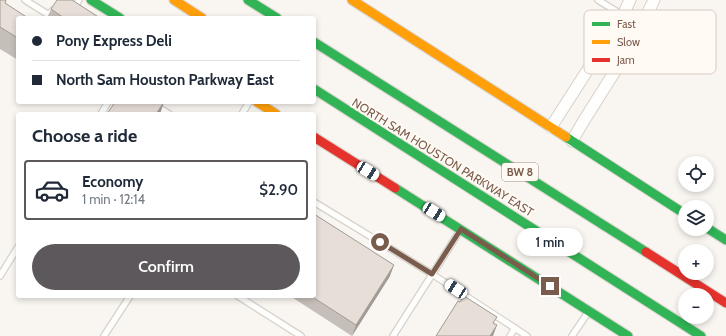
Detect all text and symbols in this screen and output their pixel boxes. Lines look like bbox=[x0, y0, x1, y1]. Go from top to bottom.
legend bbox=[584, 10, 716, 74]
text: Fast bbox=[617, 17, 636, 31]
text: Pony Express Deli bbox=[56, 32, 172, 50]
text: Slow bbox=[617, 35, 640, 49]
text: Jam bbox=[616, 53, 635, 67]
text: North Sam Houston Parkway East bbox=[56, 71, 274, 89]
street label: NORTH SAM HOUSTON PARKWAY EAST bbox=[349, 95, 537, 220]
text: Choose a ride bbox=[32, 125, 137, 147]
map controls bbox=[678, 156, 714, 324]
button: locate bbox=[678, 156, 714, 192]
car bbox=[355, 160, 381, 182]
road number: BW 8 bbox=[502, 163, 538, 181]
icon: car bbox=[34, 172, 70, 208]
text: Economy bbox=[82, 173, 143, 191]
text: $2.90 bbox=[259, 181, 298, 199]
text: 1 min · 12:14 bbox=[82, 191, 145, 207]
button: layers bbox=[678, 200, 714, 236]
car bbox=[421, 201, 447, 223]
callout: 1 min bbox=[517, 228, 583, 256]
route start bbox=[371, 233, 389, 251]
text: 1 min bbox=[535, 234, 565, 250]
button: Confirm bbox=[32, 244, 300, 290]
button: + bbox=[678, 244, 714, 280]
car bbox=[443, 277, 469, 301]
route end bbox=[541, 277, 559, 295]
button: − bbox=[678, 288, 714, 324]

